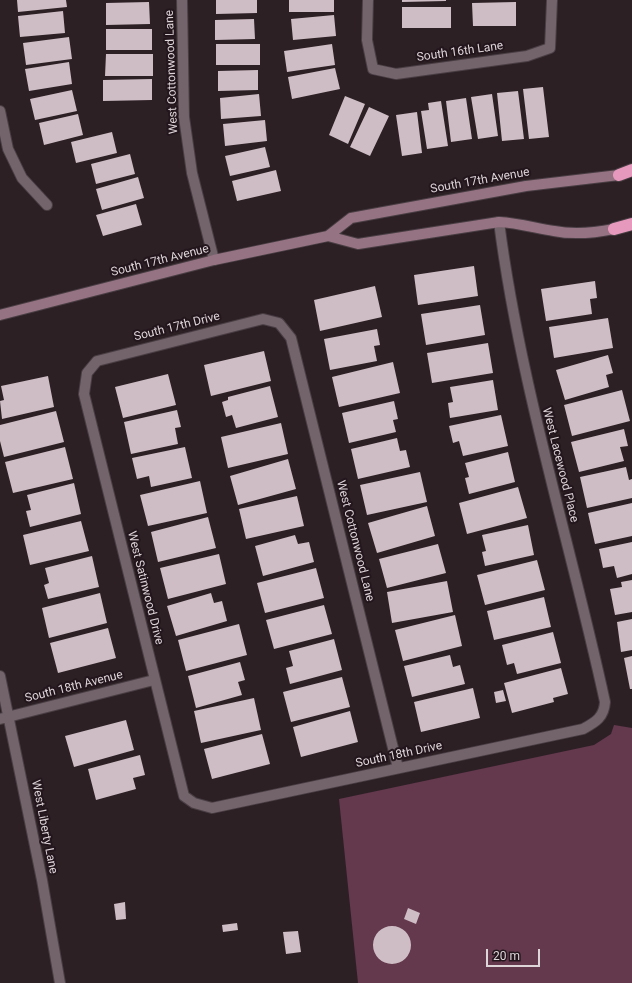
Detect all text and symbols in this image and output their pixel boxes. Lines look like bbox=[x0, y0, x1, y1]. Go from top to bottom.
street label: West Cottonwood Lane bbox=[163, 10, 181, 134]
street label: South 16th Lane bbox=[416, 39, 504, 65]
street label: South 17th Avenue bbox=[429, 165, 531, 197]
street label: South 17th Avenue bbox=[110, 242, 210, 280]
street label: South 17th Drive bbox=[133, 309, 221, 345]
street label: West Lacewood Place bbox=[539, 406, 581, 524]
street label: West Cottonwood Lane bbox=[333, 479, 377, 603]
street label: West Satinwood Drive bbox=[124, 530, 166, 646]
street label: South 18th Avenue bbox=[24, 668, 124, 706]
street label: South 18th Drive bbox=[354, 739, 444, 771]
street label: West Liberty Lane bbox=[28, 779, 60, 875]
scale bar bbox=[488, 941, 542, 967]
text: 20 m bbox=[493, 949, 520, 963]

